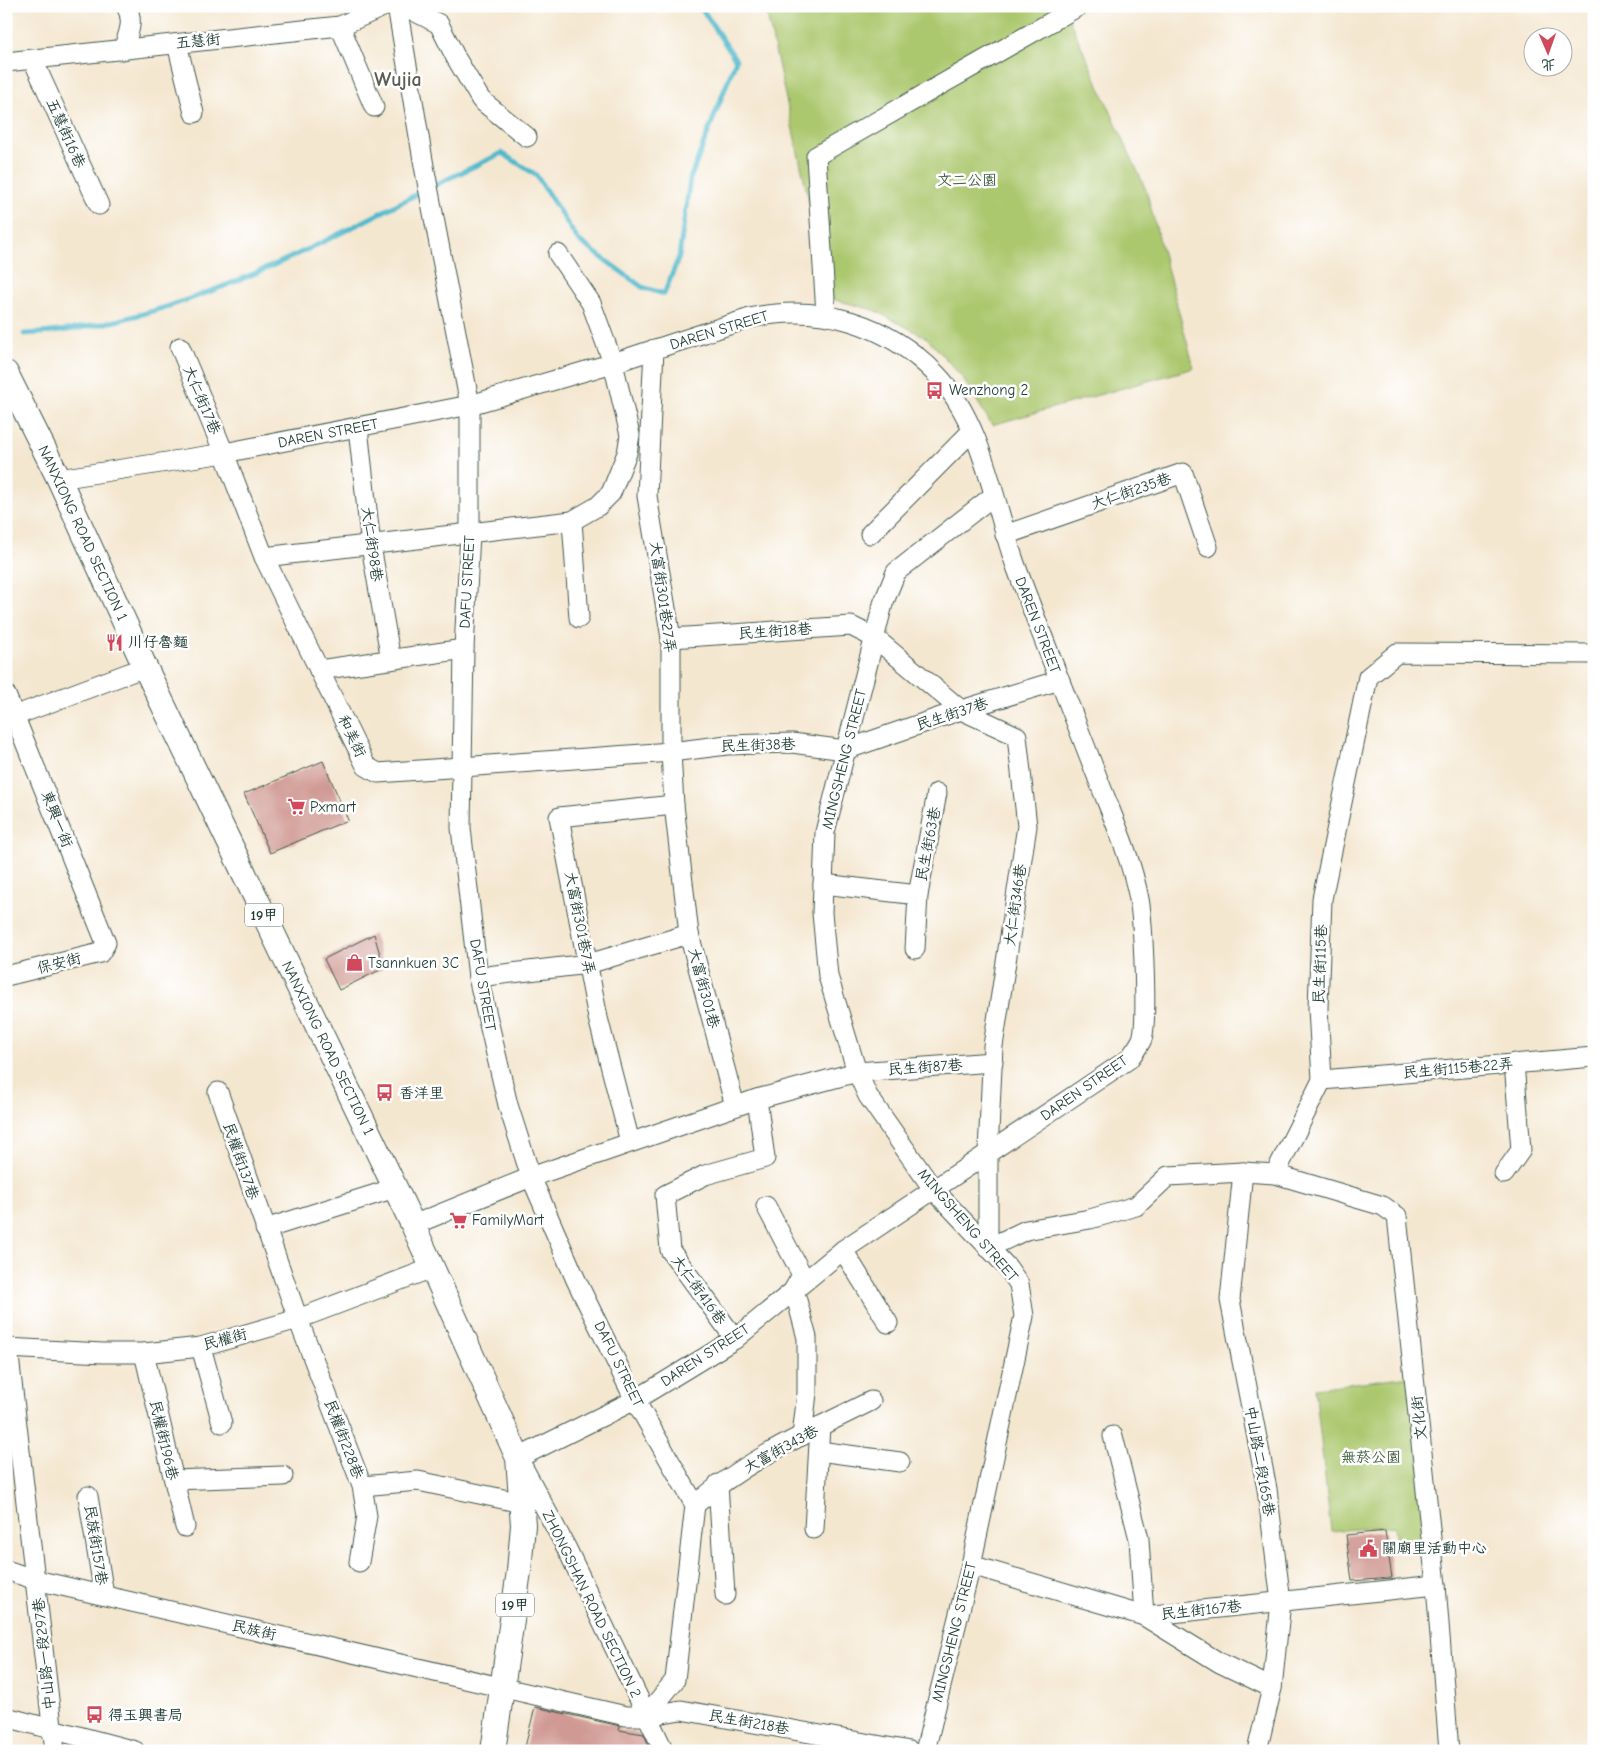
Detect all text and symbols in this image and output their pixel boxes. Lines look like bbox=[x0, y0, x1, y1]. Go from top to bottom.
north arrow bbox=[1522, 28, 1572, 78]
street label: 五慧街 bbox=[175, 30, 221, 52]
text: 北 bbox=[1541, 56, 1556, 73]
district label: Wujia bbox=[374, 68, 422, 91]
street label: 五慧街16巷 bbox=[43, 96, 89, 170]
park label: 文二公園 bbox=[937, 171, 997, 189]
street label: DAREN STREET bbox=[668, 306, 771, 354]
street label: 大仁街17巷 bbox=[179, 363, 225, 437]
bus stop icon: Wenzhong 2 bbox=[925, 380, 945, 400]
place label: Wenzhong 2 bbox=[949, 381, 1028, 399]
street label: DAREN STREET bbox=[276, 414, 380, 452]
street label: NANXIONG ROAD SECTION 1 bbox=[34, 443, 132, 624]
street label: 大仁街235巷 bbox=[1089, 469, 1173, 513]
street label: 大仁街98巷 bbox=[358, 505, 386, 583]
street label: DAFU STREET bbox=[456, 535, 478, 629]
street label: 大富街301巷27弄 bbox=[646, 540, 680, 654]
street label: DAREN STREET bbox=[1011, 574, 1065, 676]
street label: 民生街18巷 bbox=[738, 619, 812, 643]
restaurant icon: 川仔魯麵 bbox=[104, 632, 124, 652]
place label: 川仔魯麵 bbox=[128, 633, 188, 651]
street label: MINGSHENG STREET bbox=[818, 687, 870, 831]
street label: 民生街37巷 bbox=[914, 694, 990, 734]
street label: 和美街 bbox=[334, 712, 370, 760]
street label: 民生街38巷 bbox=[720, 735, 796, 755]
street label: 東興一街 bbox=[37, 788, 77, 850]
supermarket icon: Pxmart bbox=[286, 797, 306, 817]
place label: Pxmart bbox=[310, 798, 357, 816]
street label: 民生街63巷 bbox=[912, 805, 944, 883]
street label: 大仁街346巷 bbox=[1000, 863, 1030, 947]
street label: 大富街301巷7弄 bbox=[561, 870, 599, 976]
road number: 19甲 bbox=[245, 904, 283, 926]
street label: 民生街115巷 bbox=[1310, 924, 1330, 1004]
street label: DAFU STREET bbox=[466, 938, 500, 1033]
street label: 大富街301巷 bbox=[685, 946, 723, 1030]
street label: 保安街 bbox=[35, 949, 83, 977]
shop icon: Tsannkuen 3C bbox=[344, 953, 364, 973]
place label: Tsannkuen 3C bbox=[368, 954, 459, 972]
street label: NANXIONG ROAD SECTION 1 bbox=[278, 958, 378, 1138]
street label: DAREN STREET bbox=[1037, 1051, 1131, 1125]
street label: 民生街115巷22弄 bbox=[1402, 1054, 1514, 1082]
street label: 民生街87巷 bbox=[887, 1055, 963, 1079]
bus stop icon: 香洋里 bbox=[375, 1083, 395, 1103]
place label: 香洋里 bbox=[399, 1084, 444, 1102]
street label: 民權街137巷 bbox=[219, 1120, 263, 1202]
street label: MINGSHENG STREET bbox=[914, 1165, 1022, 1285]
supermarket icon: FamilyMart bbox=[448, 1210, 468, 1230]
place label: FamilyMart bbox=[472, 1211, 545, 1229]
street label: 大仁街416巷 bbox=[668, 1252, 730, 1328]
street label: DAFU STREET bbox=[590, 1318, 648, 1410]
street label: DAREN STREET bbox=[657, 1320, 753, 1390]
street label: 民權街 bbox=[201, 1324, 249, 1354]
street label: 文化街 bbox=[1408, 1395, 1430, 1441]
street label: 民權街228巷 bbox=[321, 1397, 367, 1481]
street label: 民權街196巷 bbox=[146, 1398, 182, 1482]
street label: 中山路二段165巷 bbox=[1241, 1404, 1279, 1518]
street label: 大富街343巷 bbox=[741, 1421, 821, 1477]
park label: 無菸公園 bbox=[1341, 1448, 1401, 1466]
street label: 民族街157巷 bbox=[81, 1504, 111, 1586]
street label: ZHONGSHAN ROAD SECTION 2 bbox=[539, 1507, 645, 1701]
public building icon: 關廟里活動中心 bbox=[1358, 1538, 1378, 1558]
place label: 關廟里活動中心 bbox=[1382, 1539, 1487, 1557]
street label: MINGSHENG STREET bbox=[928, 1560, 980, 1704]
road number: 19甲 bbox=[496, 1594, 534, 1616]
street label: 中山路一段297巷 bbox=[29, 1597, 59, 1711]
street label: 民生街167巷 bbox=[1160, 1597, 1242, 1623]
street label: 民族街 bbox=[230, 1616, 278, 1644]
bus stop icon: 得玉興書局 bbox=[84, 1705, 104, 1725]
place label: 得玉興書局 bbox=[108, 1706, 183, 1724]
street label: 民生街218巷 bbox=[707, 1706, 791, 1738]

